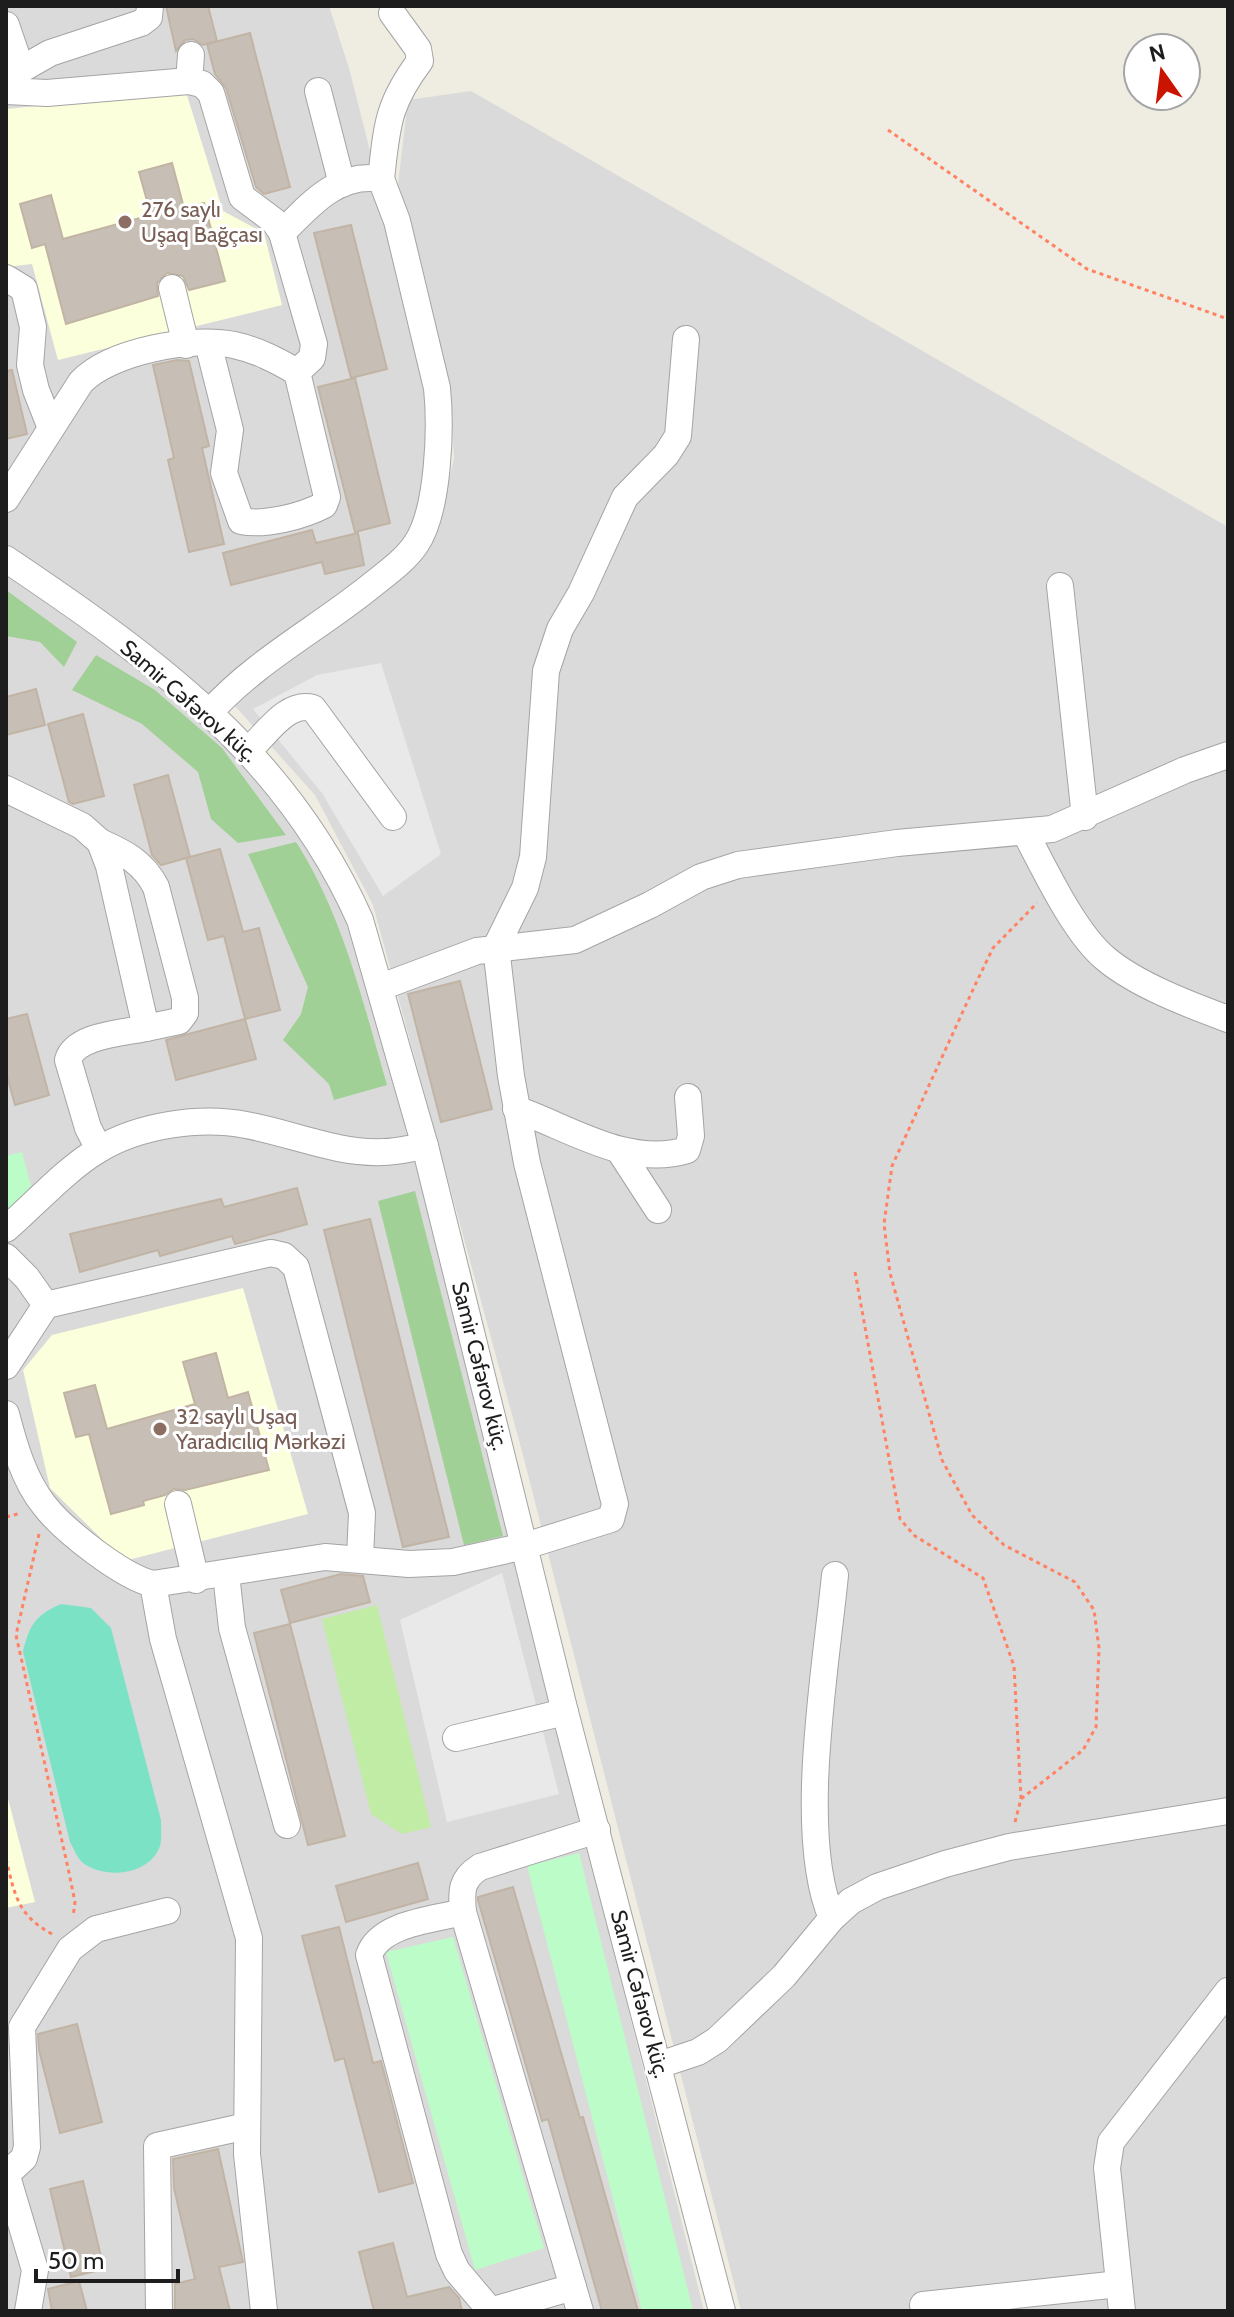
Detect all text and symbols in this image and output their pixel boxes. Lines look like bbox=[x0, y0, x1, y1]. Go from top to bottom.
north arrow bbox=[1122, 32, 1202, 112]
text: N bbox=[1146, 38, 1168, 68]
place label: 276 saylı Uşaq Bağçası bbox=[141, 196, 263, 248]
marker: 276 saylı Uşaq Bağçası bbox=[116, 213, 134, 231]
street label: Samir Cəfərov küç. bbox=[115, 634, 263, 768]
street label: Samir Cəfərov küç. bbox=[446, 1279, 514, 1453]
place label: 32 saylı Uşaq Yaradıcılıq Mərkəzi bbox=[175, 1403, 346, 1455]
marker: 32 saylı Uşaq Yaradıcılıq Mərkəzi bbox=[151, 1420, 169, 1438]
street label: Samir Cəfərov küç. bbox=[605, 1907, 675, 2081]
scale bar bbox=[36, 2233, 178, 2283]
text: 50 m bbox=[48, 2246, 104, 2275]

